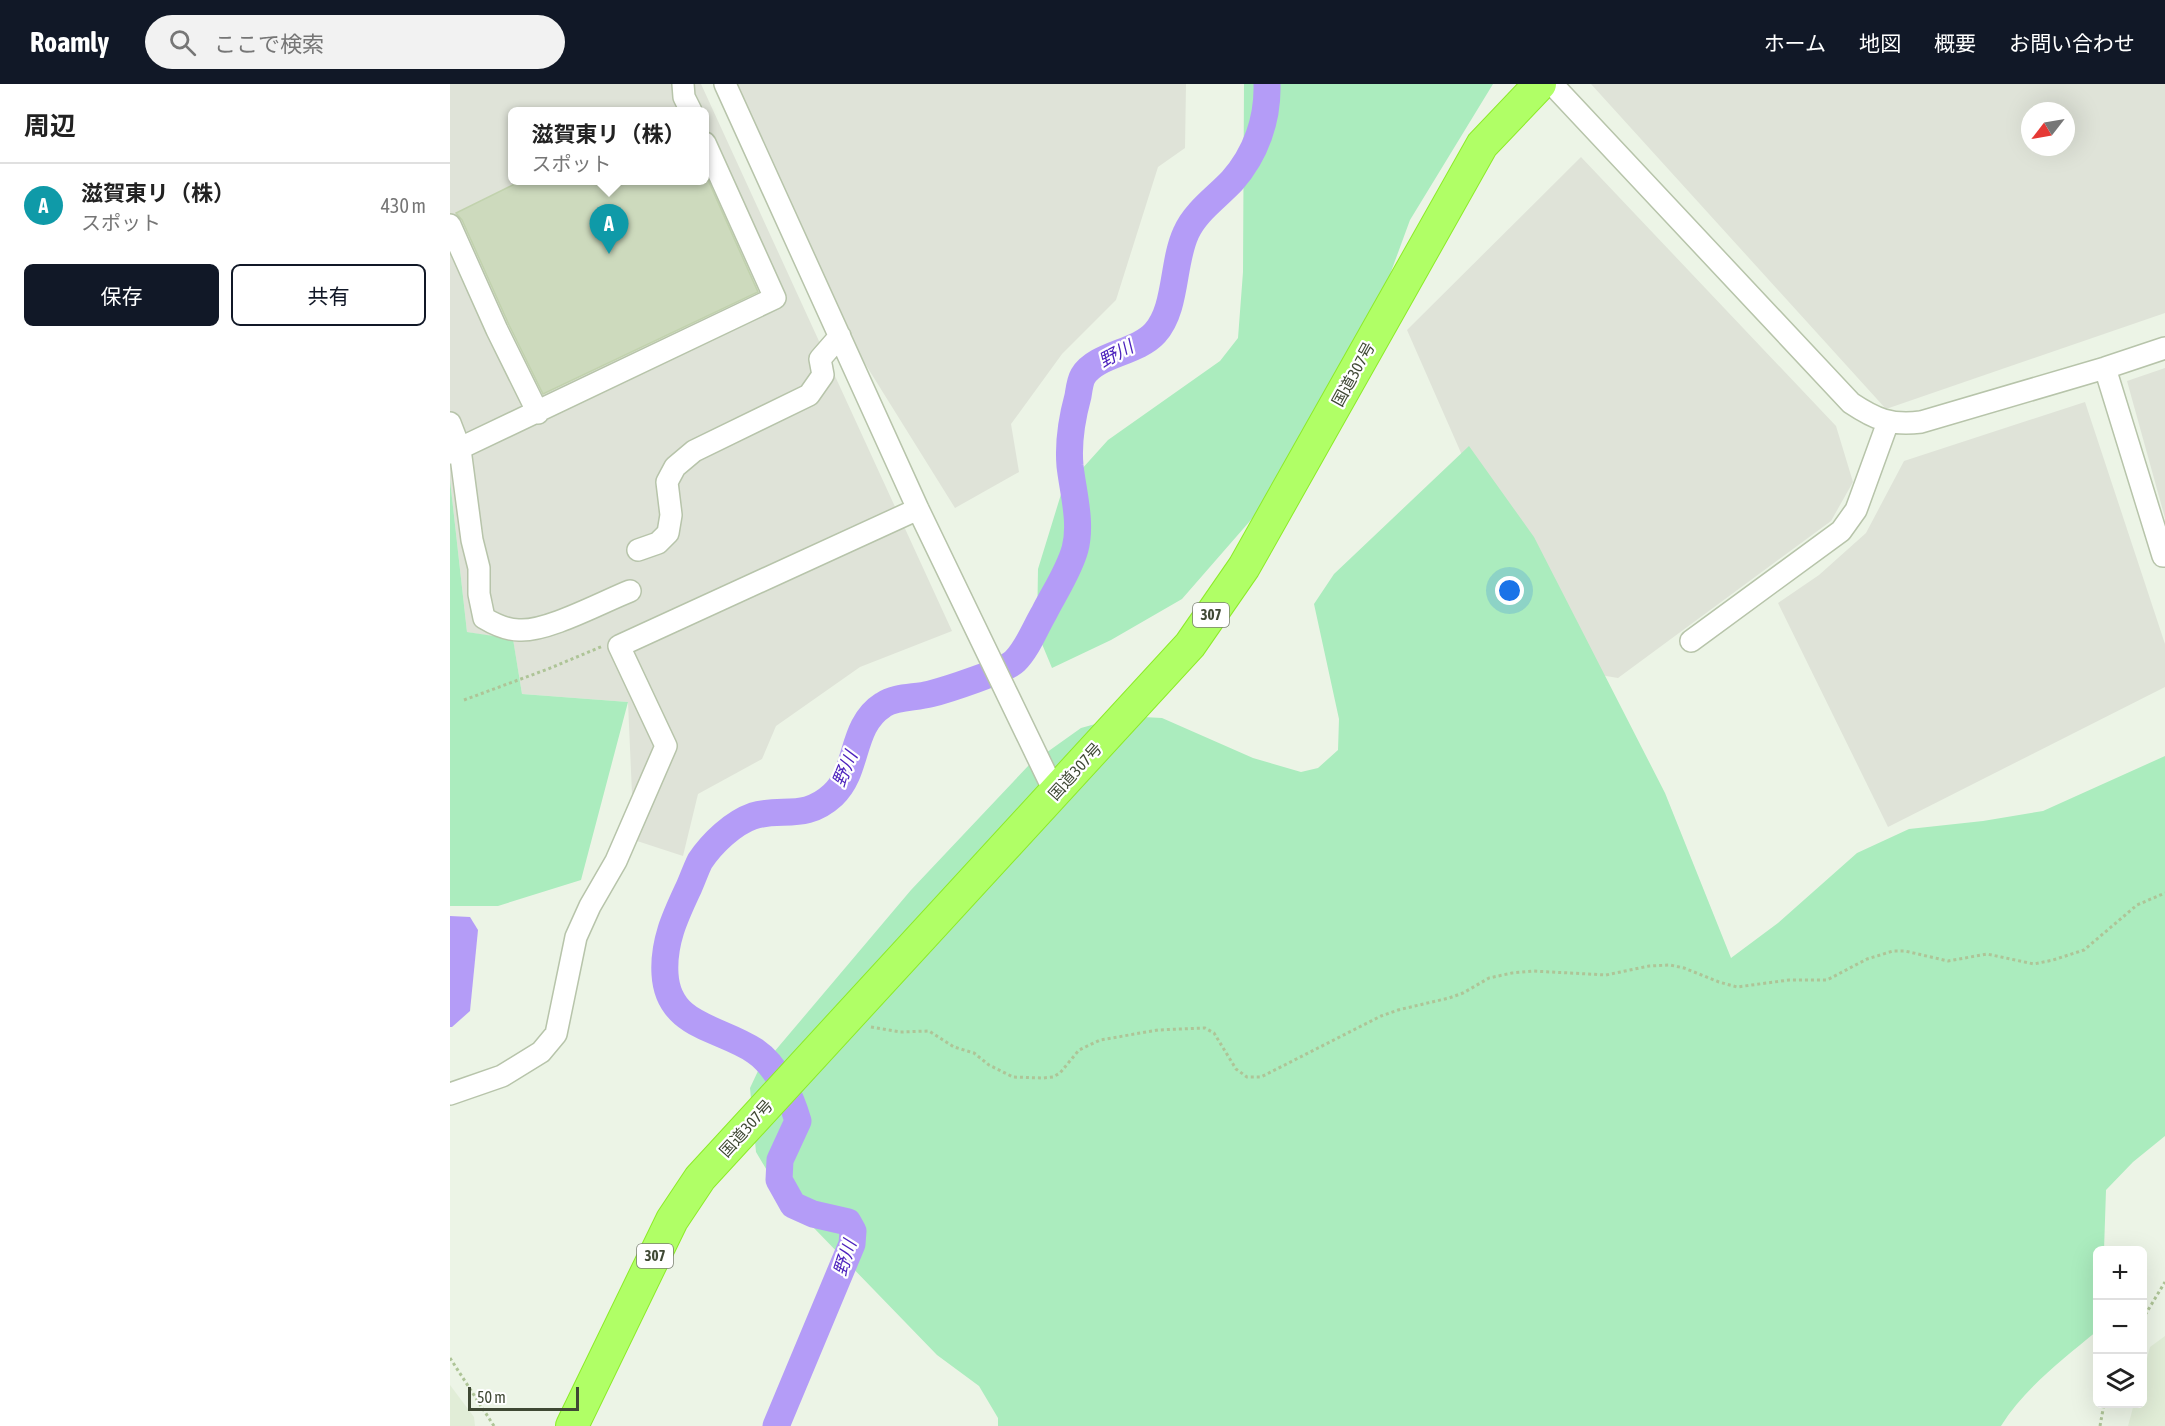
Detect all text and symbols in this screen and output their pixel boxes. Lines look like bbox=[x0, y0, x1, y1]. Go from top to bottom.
search box bbox=[145, 15, 565, 69]
text: Roamly bbox=[30, 26, 109, 58]
icon: search bbox=[166, 26, 199, 59]
text: ここで検索 bbox=[214, 31, 324, 57]
text: ホーム bbox=[1764, 31, 1826, 55]
text: 地図 bbox=[1859, 31, 1901, 55]
text: 概要 bbox=[1934, 31, 1976, 55]
text: お問い合わせ bbox=[2009, 31, 2135, 55]
north arrow bbox=[2021, 102, 2075, 156]
popup bbox=[508, 107, 709, 185]
text: 周辺 bbox=[24, 111, 76, 141]
text: 滋賀東リ（株） bbox=[531, 121, 686, 147]
text: スポット bbox=[531, 152, 611, 175]
text: 滋賀東リ（株） bbox=[81, 180, 235, 206]
text: A bbox=[39, 194, 48, 217]
text: 430 m bbox=[381, 194, 426, 217]
pin: A bbox=[590, 204, 628, 254]
text: スポット bbox=[81, 211, 161, 234]
button: 保存 bbox=[24, 264, 219, 326]
button: 共有 bbox=[231, 264, 426, 326]
water label: 野川 bbox=[1095, 335, 1138, 371]
street label: 国道307号 bbox=[1328, 339, 1378, 409]
your location bbox=[1495, 576, 1524, 605]
road number: 307 bbox=[1193, 603, 1229, 627]
street label: 国道307号 bbox=[1045, 739, 1105, 803]
water label: 野川 bbox=[828, 746, 862, 789]
street label: 国道307号 bbox=[716, 1096, 776, 1160]
water label: 野川 bbox=[829, 1236, 861, 1278]
road number: 307 bbox=[637, 1244, 673, 1268]
map controls bbox=[2093, 1246, 2147, 1408]
button: + bbox=[2093, 1246, 2147, 1300]
button: − bbox=[2093, 1300, 2147, 1354]
button: layers bbox=[2093, 1354, 2147, 1408]
scale bar bbox=[468, 1384, 579, 1412]
text: 50 m bbox=[477, 1388, 506, 1406]

